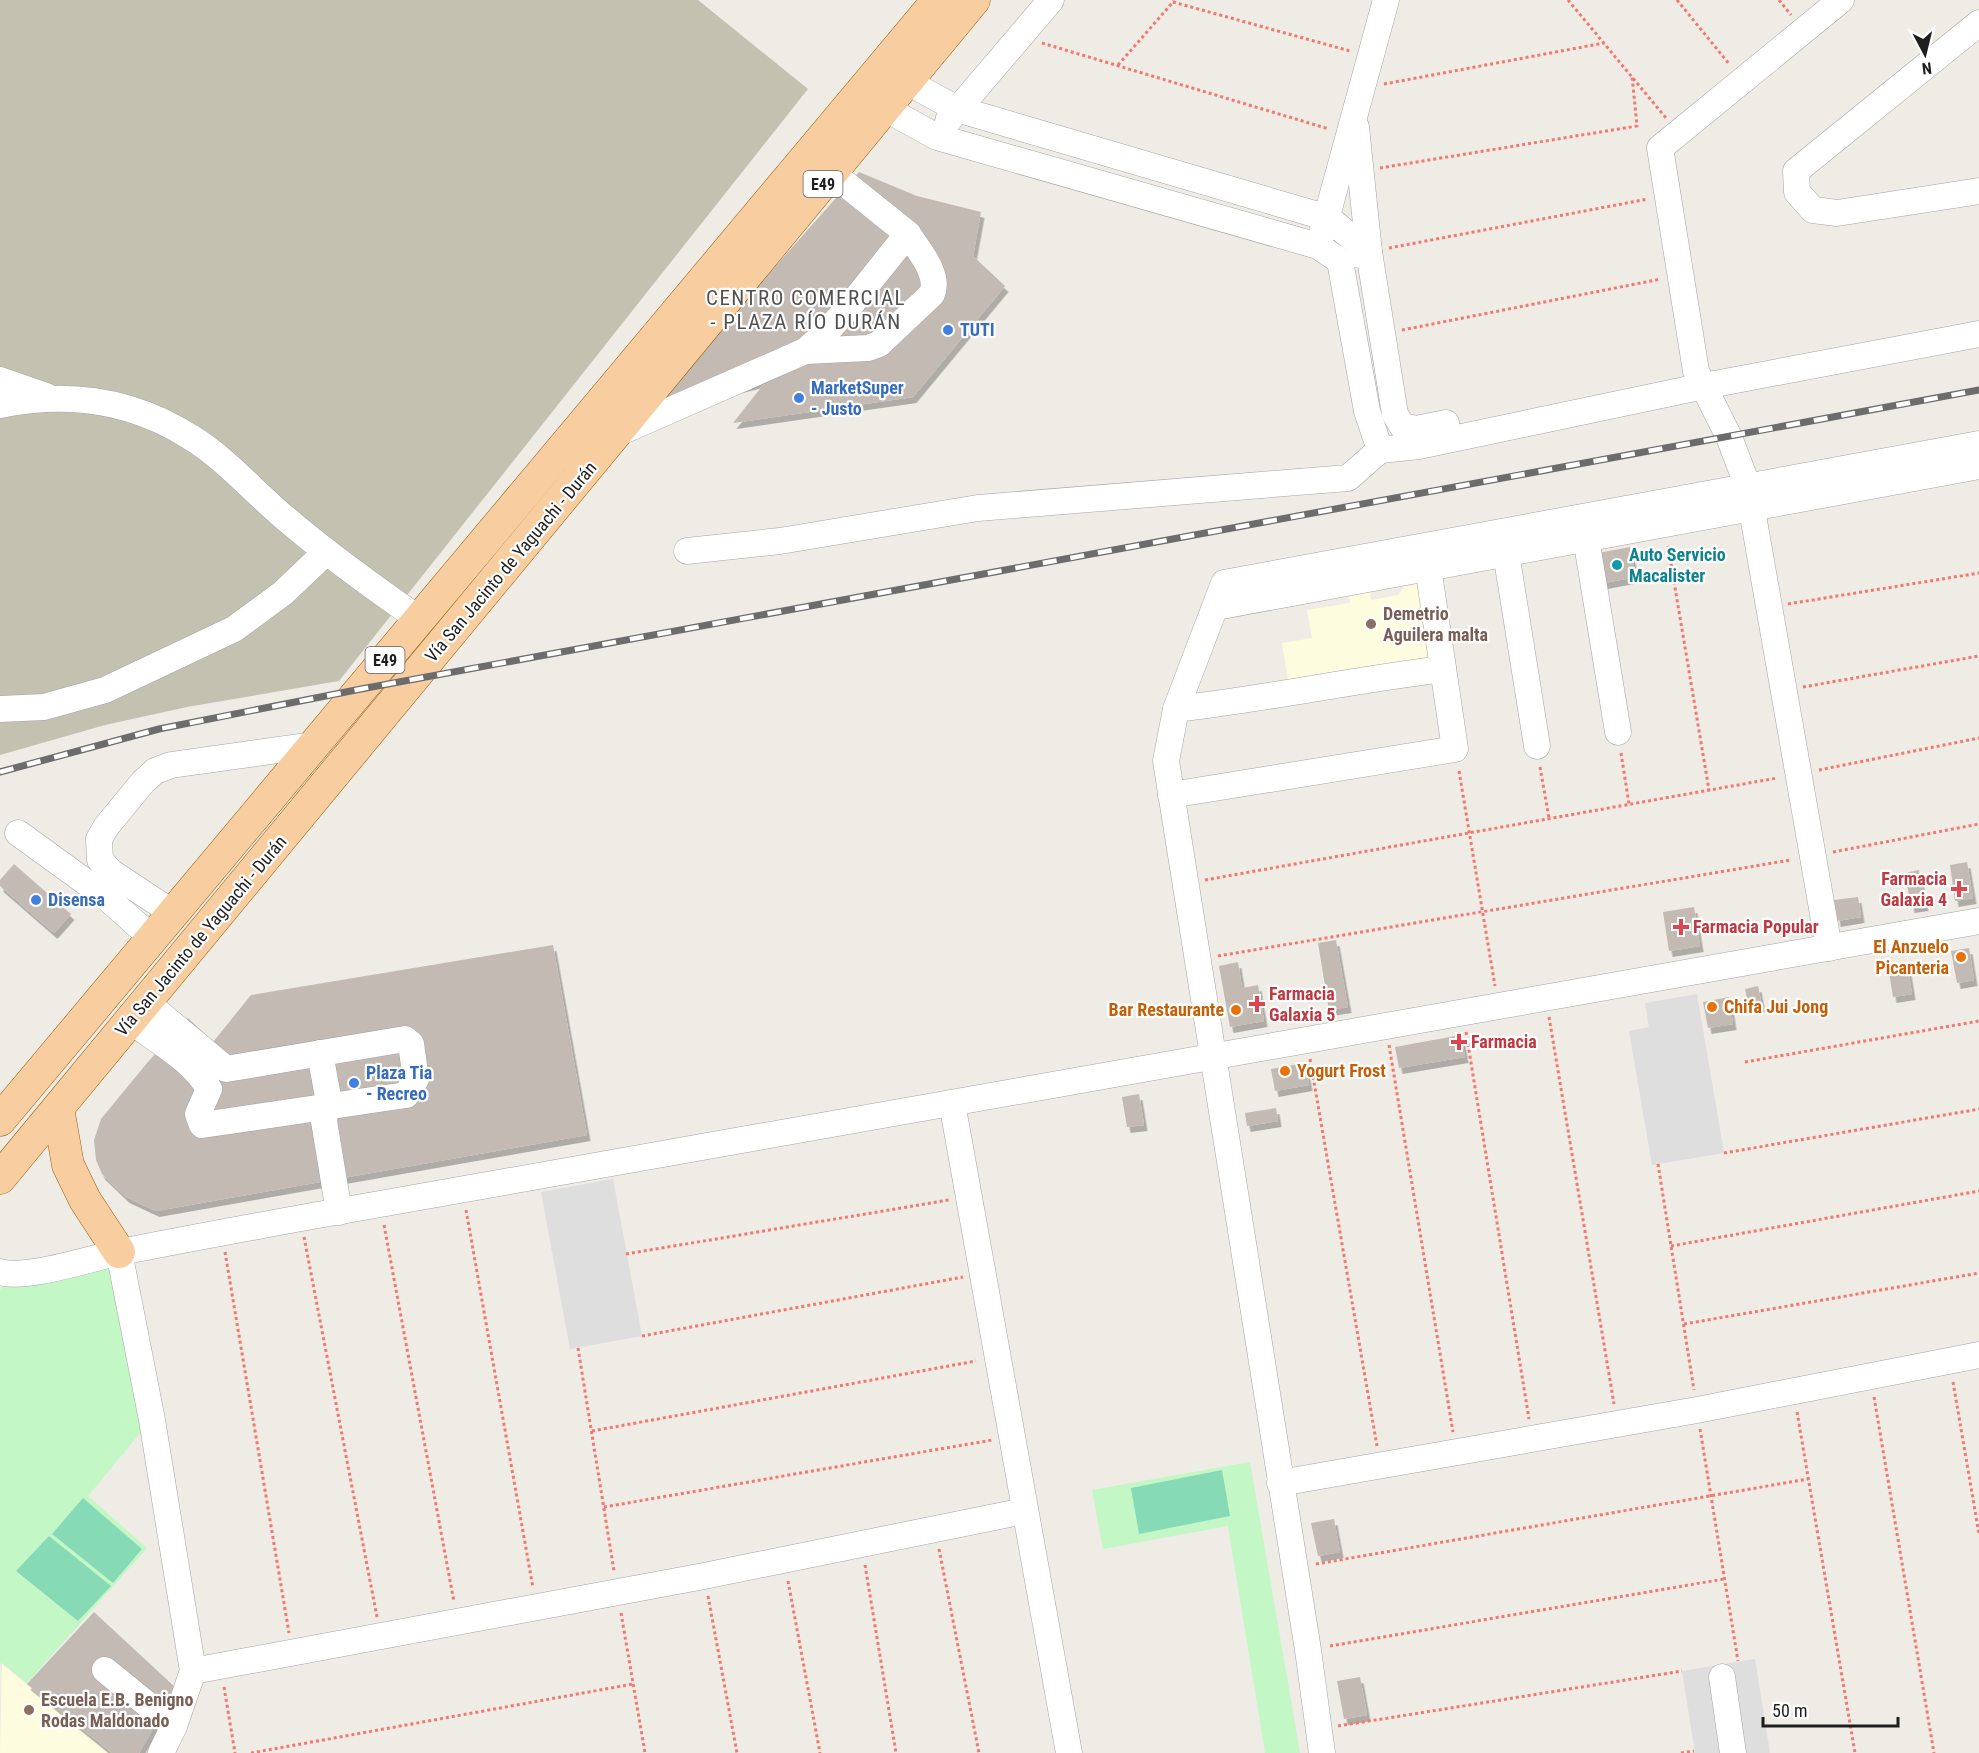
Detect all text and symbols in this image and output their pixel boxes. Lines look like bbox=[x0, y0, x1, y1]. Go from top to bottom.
north arrow bbox=[1895, 24, 1955, 84]
text: N bbox=[1921, 58, 1933, 78]
road number: E49 bbox=[804, 171, 842, 197]
district label: CENTRO COMERCIAL - PLAZA RÍO DURÁN bbox=[706, 286, 906, 334]
place label: TUTI bbox=[960, 319, 995, 340]
marker: TUTI bbox=[941, 323, 955, 337]
place label: MarketSuper - Justo bbox=[811, 377, 904, 419]
marker: MarketSuper - Justo bbox=[792, 391, 806, 405]
street label: Vía San Jacinto de Yaguachi - Durán bbox=[421, 457, 601, 666]
place label: Auto Servicio Macalister bbox=[1629, 544, 1726, 586]
marker: Auto Servicio Macalister bbox=[1610, 558, 1624, 572]
place label: Demetrio Aguilera malta bbox=[1383, 603, 1488, 645]
marker: Demetrio Aguilera malta bbox=[1364, 617, 1378, 631]
road number: E49 bbox=[366, 647, 404, 673]
street label: Vía San Jacinto de Yaguachi - Durán bbox=[111, 831, 291, 1040]
place label: Farmacia Galaxia 4 bbox=[1881, 868, 1947, 910]
marker: Farmacia Galaxia 4 bbox=[1952, 882, 1966, 896]
place label: Disensa bbox=[48, 889, 105, 910]
marker: Disensa bbox=[29, 893, 43, 907]
place label: Farmacia Popular bbox=[1693, 916, 1819, 937]
marker: Farmacia Popular bbox=[1674, 920, 1688, 934]
place label: El Anzuelo Picanteria bbox=[1873, 936, 1949, 978]
marker: El Anzuelo Picanteria bbox=[1954, 950, 1968, 964]
place label: Farmacia Galaxia 5 bbox=[1269, 983, 1335, 1025]
place label: Chifa Jui Jong bbox=[1724, 996, 1828, 1017]
marker: Farmacia Galaxia 5 bbox=[1250, 997, 1264, 1011]
place label: Bar Restaurante bbox=[1109, 999, 1224, 1020]
marker: Chifa Jui Jong bbox=[1705, 1000, 1719, 1014]
marker: Bar Restaurante bbox=[1229, 1003, 1243, 1017]
place label: Farmacia bbox=[1471, 1031, 1537, 1052]
marker: Farmacia bbox=[1452, 1035, 1466, 1049]
place label: Yogurt Frost bbox=[1297, 1060, 1386, 1081]
place label: Plaza Tia - Recreo bbox=[366, 1062, 432, 1104]
marker: Yogurt Frost bbox=[1278, 1064, 1292, 1078]
marker: Plaza Tia - Recreo bbox=[347, 1076, 361, 1090]
place label: Escuela E.B. Benigno Rodas Maldonado bbox=[41, 1689, 193, 1731]
scale bar bbox=[1763, 1690, 1898, 1728]
text: 50 m bbox=[1772, 1700, 1807, 1721]
marker: Escuela E.B. Benigno Rodas Maldonado bbox=[22, 1703, 36, 1717]

